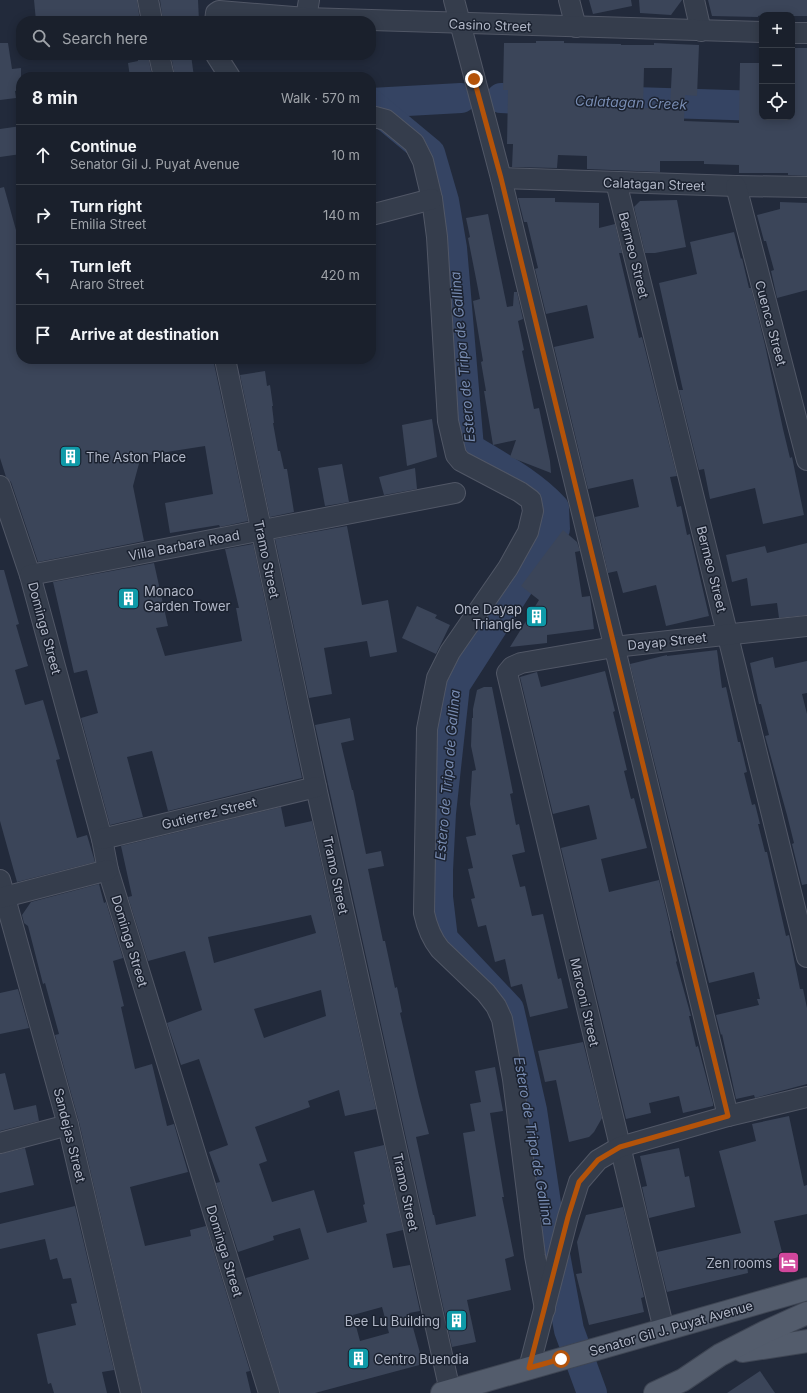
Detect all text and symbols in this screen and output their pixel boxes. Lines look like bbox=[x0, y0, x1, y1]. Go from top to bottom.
map controls bbox=[759, 12, 795, 120]
button: + bbox=[759, 12, 795, 48]
search box bbox=[16, 16, 376, 60]
street label: Casino Street bbox=[448, 16, 532, 34]
icon: search bbox=[30, 27, 52, 49]
text: Search here bbox=[62, 29, 148, 48]
button: − bbox=[759, 48, 795, 84]
route end bbox=[465, 70, 483, 88]
button: locate bbox=[759, 84, 795, 120]
text: 8 min bbox=[32, 88, 78, 108]
text: Walk · 570 m bbox=[281, 90, 360, 106]
water label: Calatagan Creek bbox=[575, 92, 688, 112]
text: Continue bbox=[70, 137, 137, 156]
icon: ahead bbox=[32, 144, 54, 166]
text: 10 m bbox=[331, 147, 360, 163]
text: Senator Gil J. Puyat Avenue bbox=[70, 156, 240, 172]
street label: Calatagan Street bbox=[603, 174, 705, 194]
text: Turn right bbox=[70, 197, 142, 216]
icon: right bbox=[32, 204, 54, 226]
text: 140 m bbox=[323, 207, 360, 223]
street label: Bermeo Street bbox=[616, 210, 652, 300]
text: Emilia Street bbox=[70, 216, 146, 232]
text: Turn left bbox=[70, 257, 131, 276]
icon: left bbox=[32, 264, 54, 286]
text: 420 m bbox=[320, 267, 360, 283]
water label: Estero de Tripa de Gallina bbox=[446, 271, 478, 443]
text: Araro Street bbox=[70, 276, 144, 292]
street label: Cuenca Street bbox=[752, 279, 790, 367]
icon: arrive bbox=[32, 324, 54, 346]
text: Arrive at destination bbox=[70, 325, 219, 344]
building icon: The Aston Place bbox=[58, 444, 84, 470]
place label: The Aston Place bbox=[86, 449, 186, 465]
street label: Tramo Street bbox=[251, 519, 283, 599]
street label: Bermeo Street bbox=[694, 524, 730, 614]
street label: Villa Barbara Road bbox=[127, 526, 241, 564]
street label: Dominga Street bbox=[25, 580, 65, 676]
place label: Monaco Garden Tower bbox=[144, 583, 230, 614]
building icon: Monaco Garden Tower bbox=[116, 585, 142, 611]
place label: One Dayap Triangle bbox=[454, 601, 522, 632]
building icon: One Dayap Triangle bbox=[524, 603, 550, 629]
street label: Dayap Street bbox=[627, 629, 707, 653]
water label: Estero de Tripa de Gallina bbox=[431, 689, 463, 861]
street label: Gutierrez Street bbox=[160, 793, 258, 833]
street label: Tramo Street bbox=[320, 835, 352, 915]
street label: Dominga Street bbox=[108, 893, 152, 989]
street label: Marconi Street bbox=[567, 956, 603, 1048]
water label: Estero de Tripa de Gallina bbox=[511, 1055, 557, 1227]
street label: Sandejas Street bbox=[51, 1086, 89, 1184]
street label: Tramo Street bbox=[390, 1152, 422, 1232]
street label: Dominga Street bbox=[203, 1203, 247, 1299]
hotel icon: Zen rooms bbox=[775, 1250, 801, 1276]
place label: Zen rooms bbox=[706, 1255, 772, 1271]
street label: Senator Gil J. Puyat Avenue bbox=[587, 1297, 755, 1359]
building icon: Bee Lu Building bbox=[443, 1308, 469, 1334]
place label: Bee Lu Building bbox=[345, 1313, 440, 1329]
building icon: Centro Buendia bbox=[346, 1346, 372, 1372]
route start bbox=[552, 1350, 570, 1368]
place label: Centro Buendia bbox=[374, 1351, 469, 1367]

